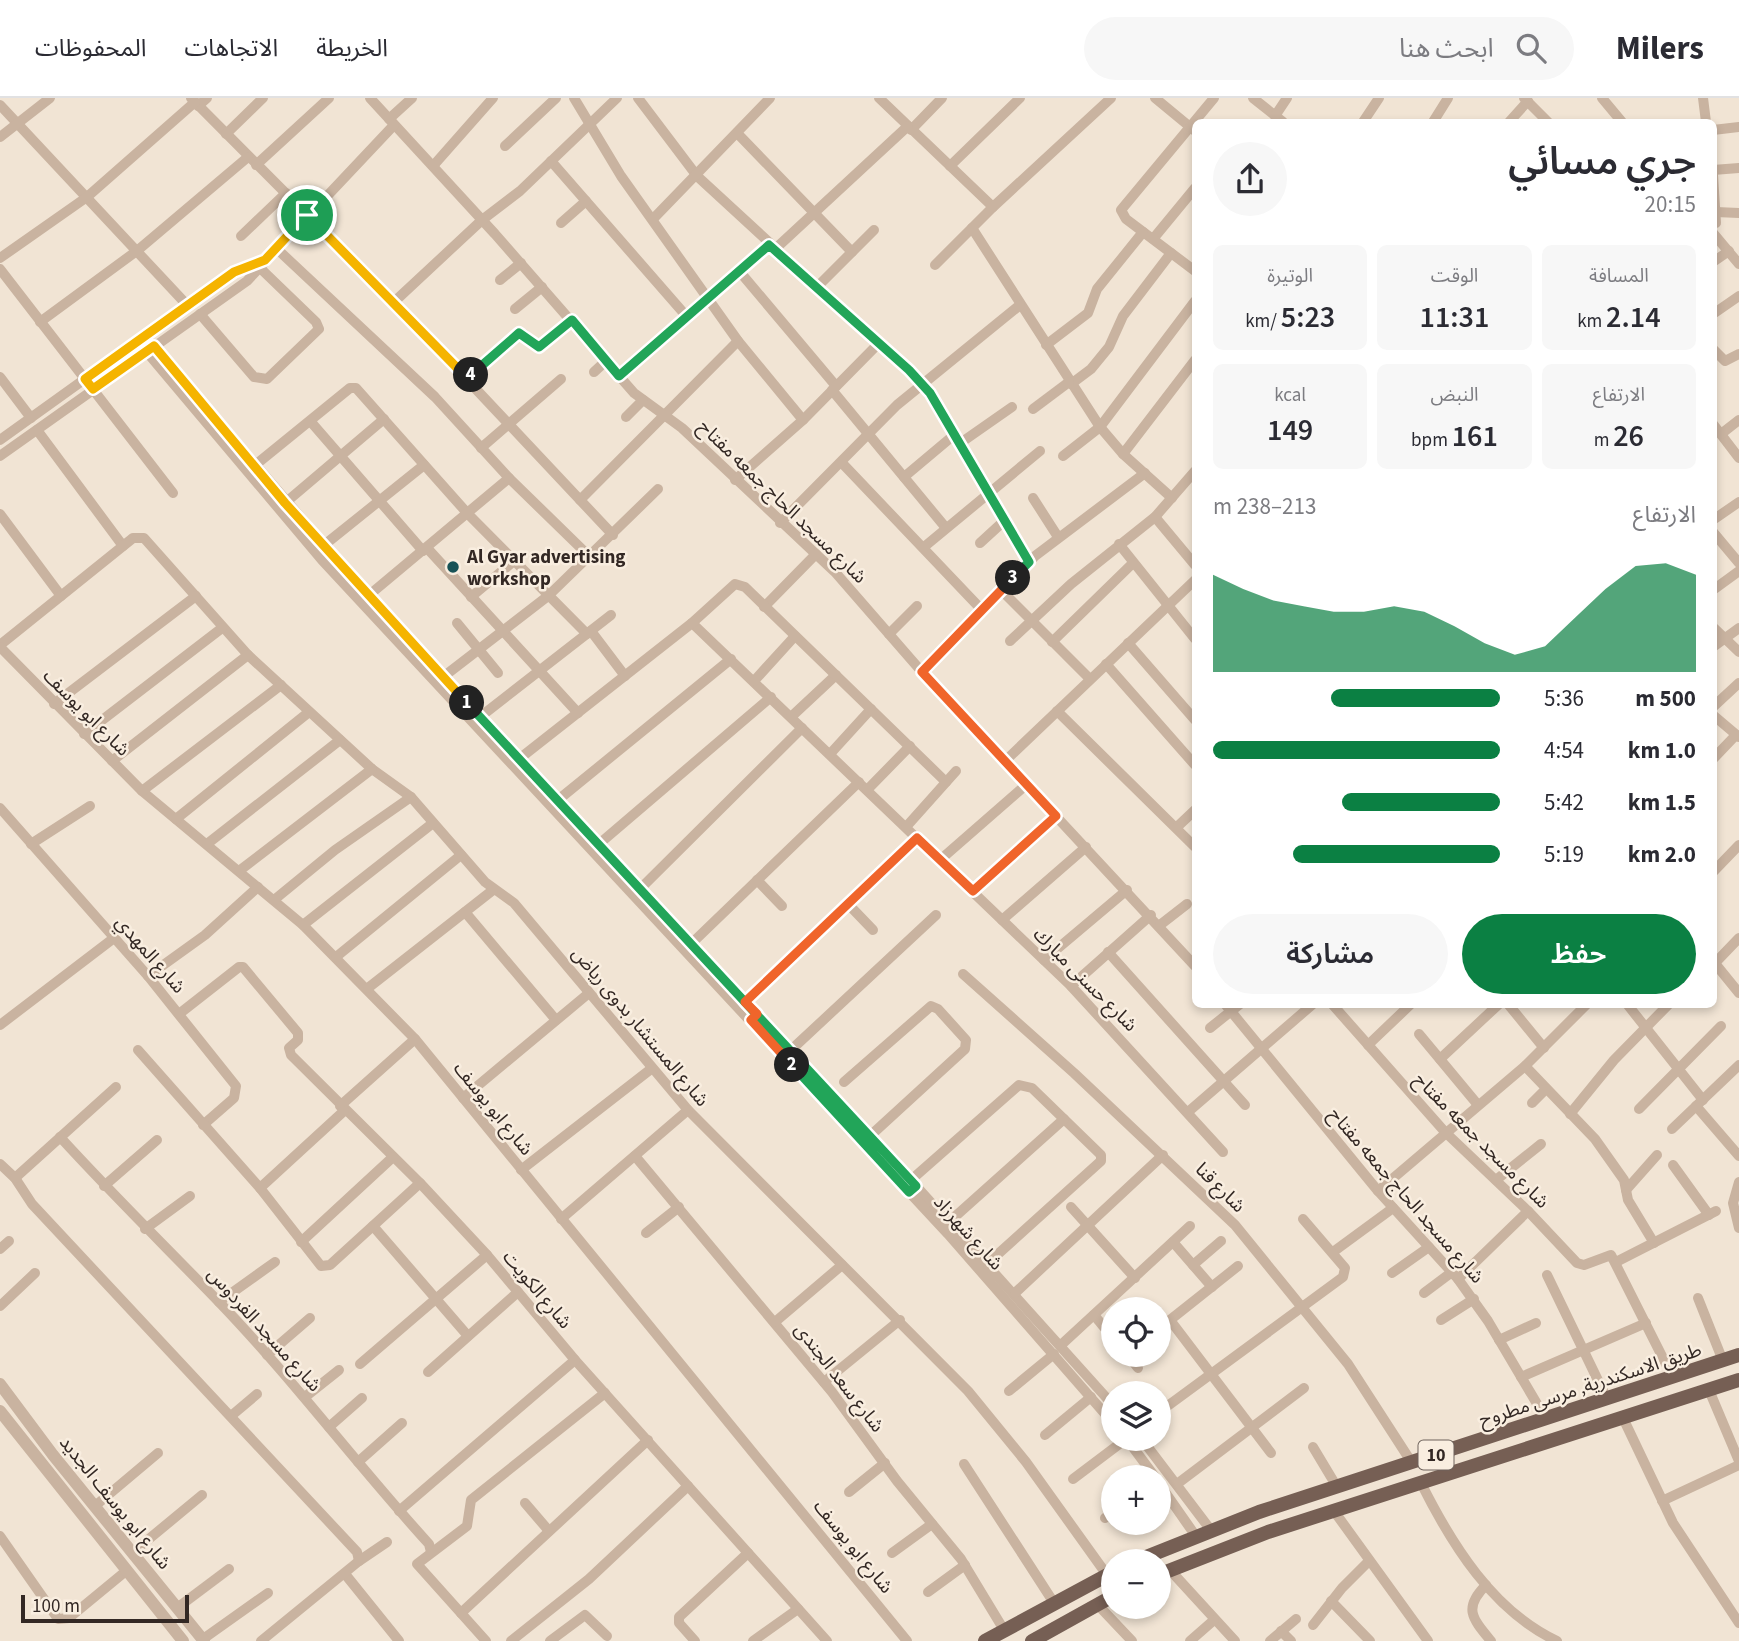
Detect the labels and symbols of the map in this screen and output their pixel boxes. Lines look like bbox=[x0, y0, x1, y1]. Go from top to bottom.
pin bbox=[277, 185, 337, 245]
pin: 4 bbox=[454, 358, 489, 392]
street label: شارع مسجد الحاج جمعه مفتاح bbox=[692, 414, 872, 590]
place label: Al Gyar advertising workshop bbox=[466, 544, 625, 593]
marker: Al Gyar advertising workshop bbox=[445, 559, 461, 575]
pin: 3 bbox=[996, 560, 1030, 596]
street label: شارع ابو يوسف bbox=[36, 663, 136, 763]
pin: 1 bbox=[449, 686, 484, 720]
street label: شارع المهدي bbox=[108, 910, 191, 1000]
street label: شارع حسنى مبارك bbox=[1027, 922, 1143, 1038]
street label: شارع المستشار بدوى رياض bbox=[565, 941, 715, 1113]
pin: 2 bbox=[774, 1048, 810, 1082]
street label: شارع ابو يوسف bbox=[447, 1056, 539, 1162]
street label: شارع مسجد جمعه مفتاح bbox=[1407, 1067, 1555, 1215]
street label: شارع مسجد الحاج جمعه مفتاح bbox=[1322, 1102, 1490, 1290]
street label: شارع قنا bbox=[1189, 1157, 1251, 1219]
street label: شارع شهرزاد bbox=[927, 1189, 1009, 1277]
street label: شارع الكويت bbox=[496, 1245, 578, 1335]
street label: شارع مسجد الفردوس bbox=[201, 1262, 327, 1398]
street label: شارع سعد الجندى bbox=[787, 1318, 890, 1438]
street label: طريق الاسكندرية, مرسى مطروح bbox=[1476, 1337, 1705, 1434]
street label: شارع ابو يوسف الجديد bbox=[52, 1430, 177, 1576]
road number: 10 bbox=[1418, 1440, 1454, 1470]
street label: شارع ابو يوسف bbox=[807, 1494, 899, 1600]
scale bar bbox=[21, 1592, 189, 1624]

